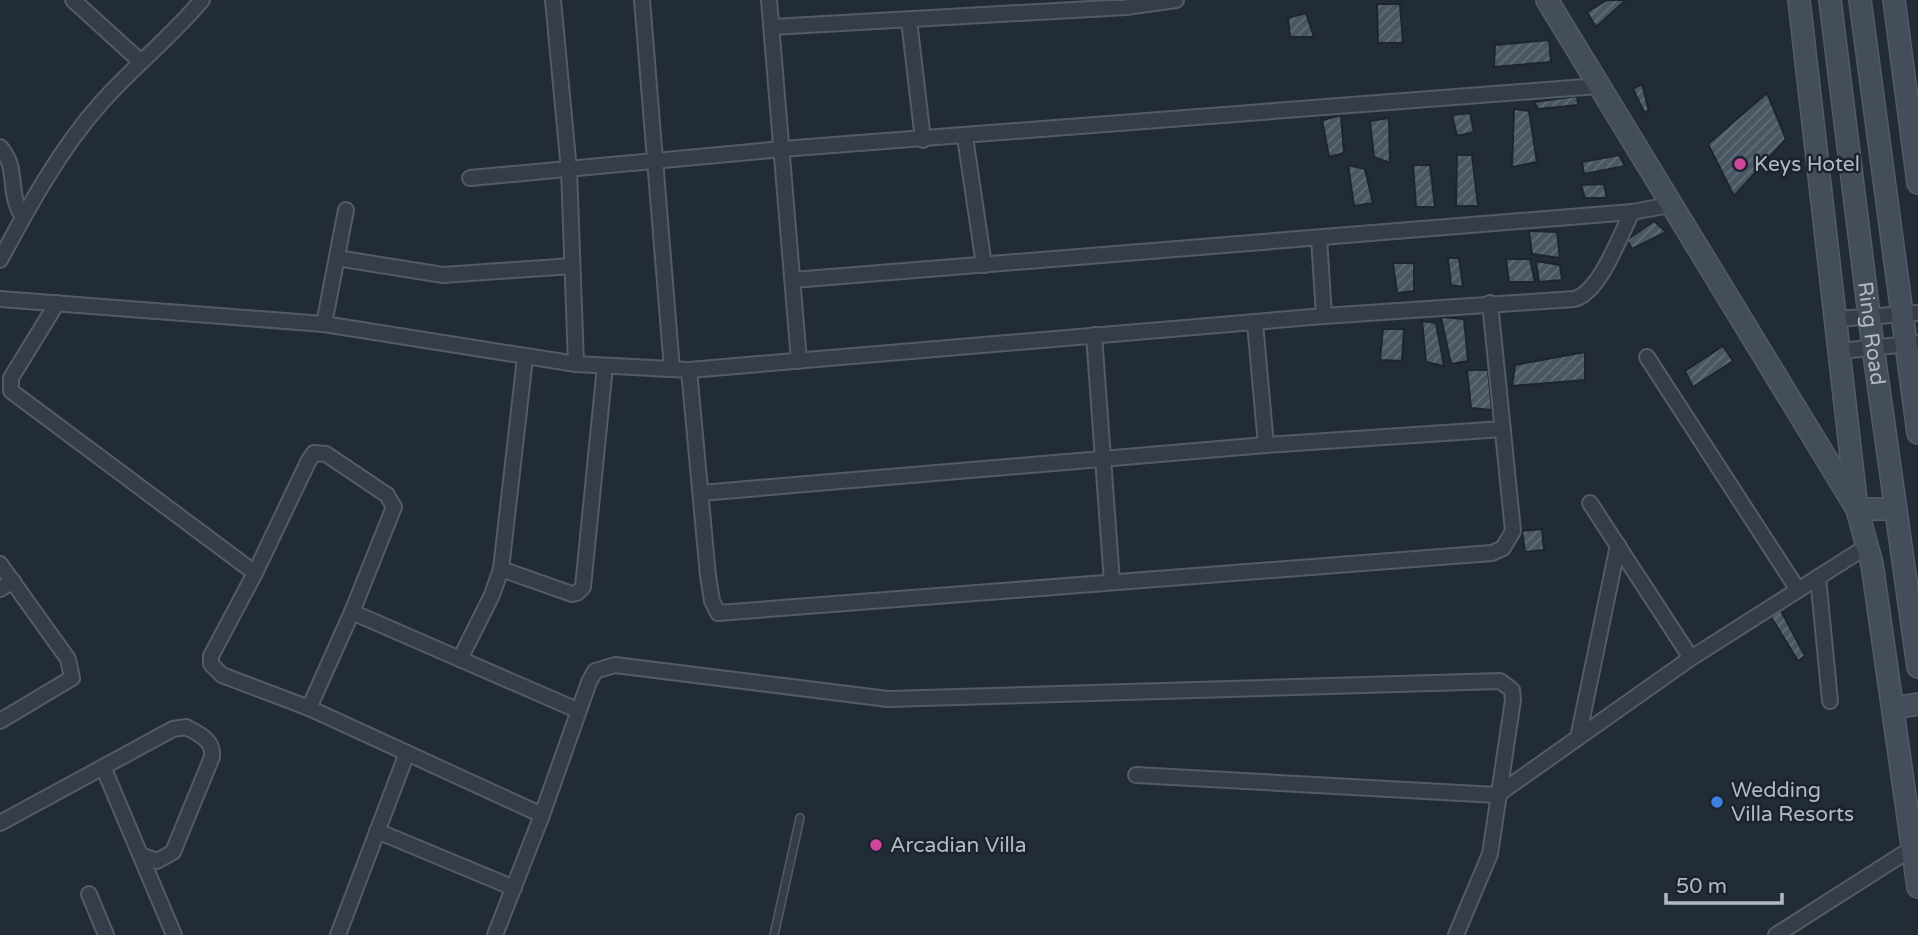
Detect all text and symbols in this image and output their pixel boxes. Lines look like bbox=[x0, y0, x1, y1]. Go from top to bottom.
place label: Keys Hotel bbox=[1754, 152, 1860, 177]
marker: Keys Hotel bbox=[1732, 156, 1748, 172]
street label: Ring Road bbox=[1852, 280, 1891, 387]
place label: Wedding Villa Resorts bbox=[1731, 778, 1854, 827]
marker: Wedding Villa Resorts bbox=[1709, 794, 1725, 810]
place label: Arcadian Villa bbox=[890, 833, 1027, 858]
marker: Arcadian Villa bbox=[868, 837, 884, 853]
scale bar bbox=[1666, 862, 1782, 906]
text: 50 m bbox=[1676, 874, 1727, 899]

